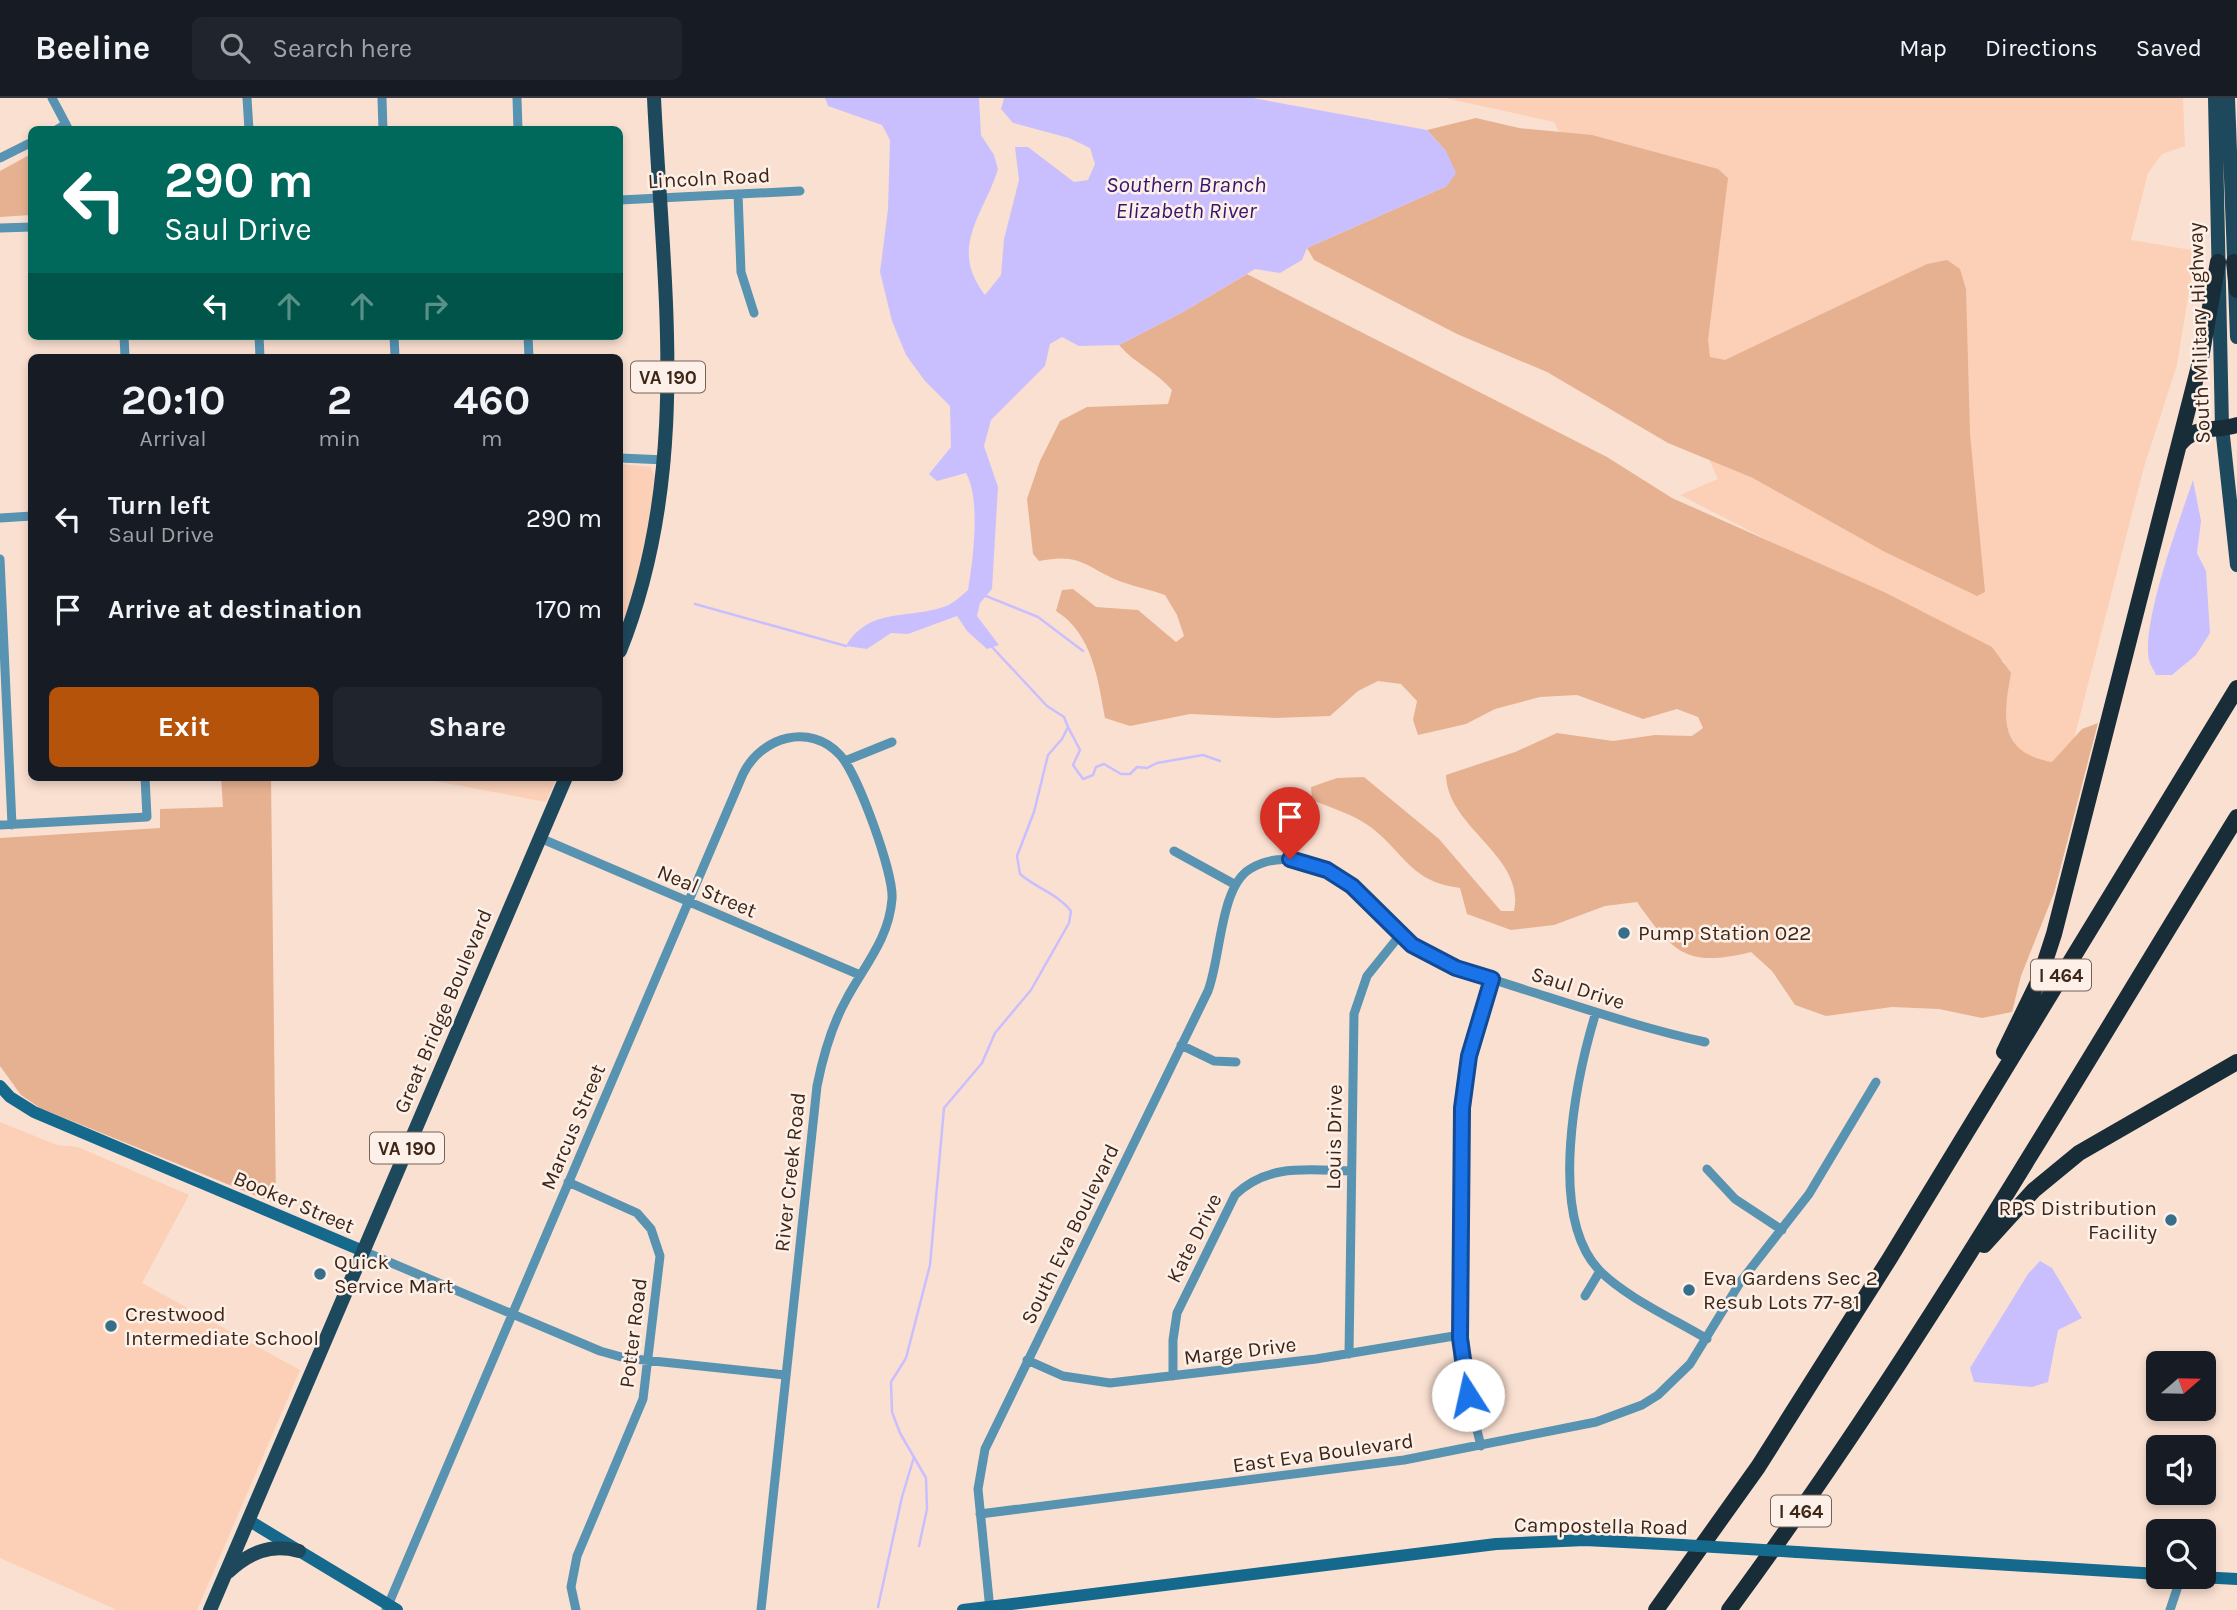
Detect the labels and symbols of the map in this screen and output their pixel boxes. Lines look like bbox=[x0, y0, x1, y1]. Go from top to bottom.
street label: Lincoln Road bbox=[647, 163, 771, 193]
water label: Southern Branch Elizabeth River bbox=[1106, 171, 1266, 224]
street label: South Military Highway bbox=[2183, 222, 2215, 444]
road number: VA 190 bbox=[631, 362, 705, 392]
pin bbox=[1260, 787, 1320, 859]
street label: Neal Street bbox=[654, 859, 760, 923]
street label: Great Bridge Boulevard bbox=[389, 905, 497, 1117]
place label: Pump Station 022 bbox=[1638, 921, 1812, 945]
marker: Pump Station 022 bbox=[1616, 925, 1632, 941]
road number: I 464 bbox=[2031, 960, 2091, 990]
street label: Saul Drive bbox=[1528, 962, 1628, 1014]
street label: Marcus Street bbox=[536, 1060, 610, 1193]
street label: Louis Drive bbox=[1321, 1084, 1347, 1190]
street label: River Creek Road bbox=[770, 1091, 810, 1253]
road number: VA 190 bbox=[370, 1132, 444, 1164]
street label: South Eva Boulevard bbox=[1016, 1140, 1124, 1328]
street label: Booker Street bbox=[230, 1166, 358, 1238]
street label: Kate Drive bbox=[1161, 1189, 1227, 1287]
place label: RPS Distribution Facility bbox=[1998, 1196, 2157, 1244]
marker: RPS Distribution Facility bbox=[2163, 1212, 2179, 1228]
place label: Quick Service Mart bbox=[334, 1250, 453, 1298]
marker: Quick Service Mart bbox=[312, 1266, 328, 1282]
place label: Eva Gardens Sec 2 Resub Lots 77-81 bbox=[1703, 1266, 1878, 1314]
street label: Potter Road bbox=[614, 1277, 652, 1389]
marker: Eva Gardens Sec 2 Resub Lots 77-81 bbox=[1681, 1282, 1697, 1298]
place label: Crestwood Intermediate School bbox=[125, 1302, 319, 1350]
marker: Crestwood Intermediate School bbox=[103, 1318, 119, 1334]
street label: Marge Drive bbox=[1182, 1332, 1298, 1370]
north arrow bbox=[2146, 1351, 2216, 1421]
position arrow bbox=[1431, 1358, 1505, 1432]
street label: East Eva Boulevard bbox=[1231, 1428, 1415, 1478]
road number: I 464 bbox=[1771, 1496, 1831, 1526]
street label: Campostella Road bbox=[1514, 1512, 1688, 1540]

